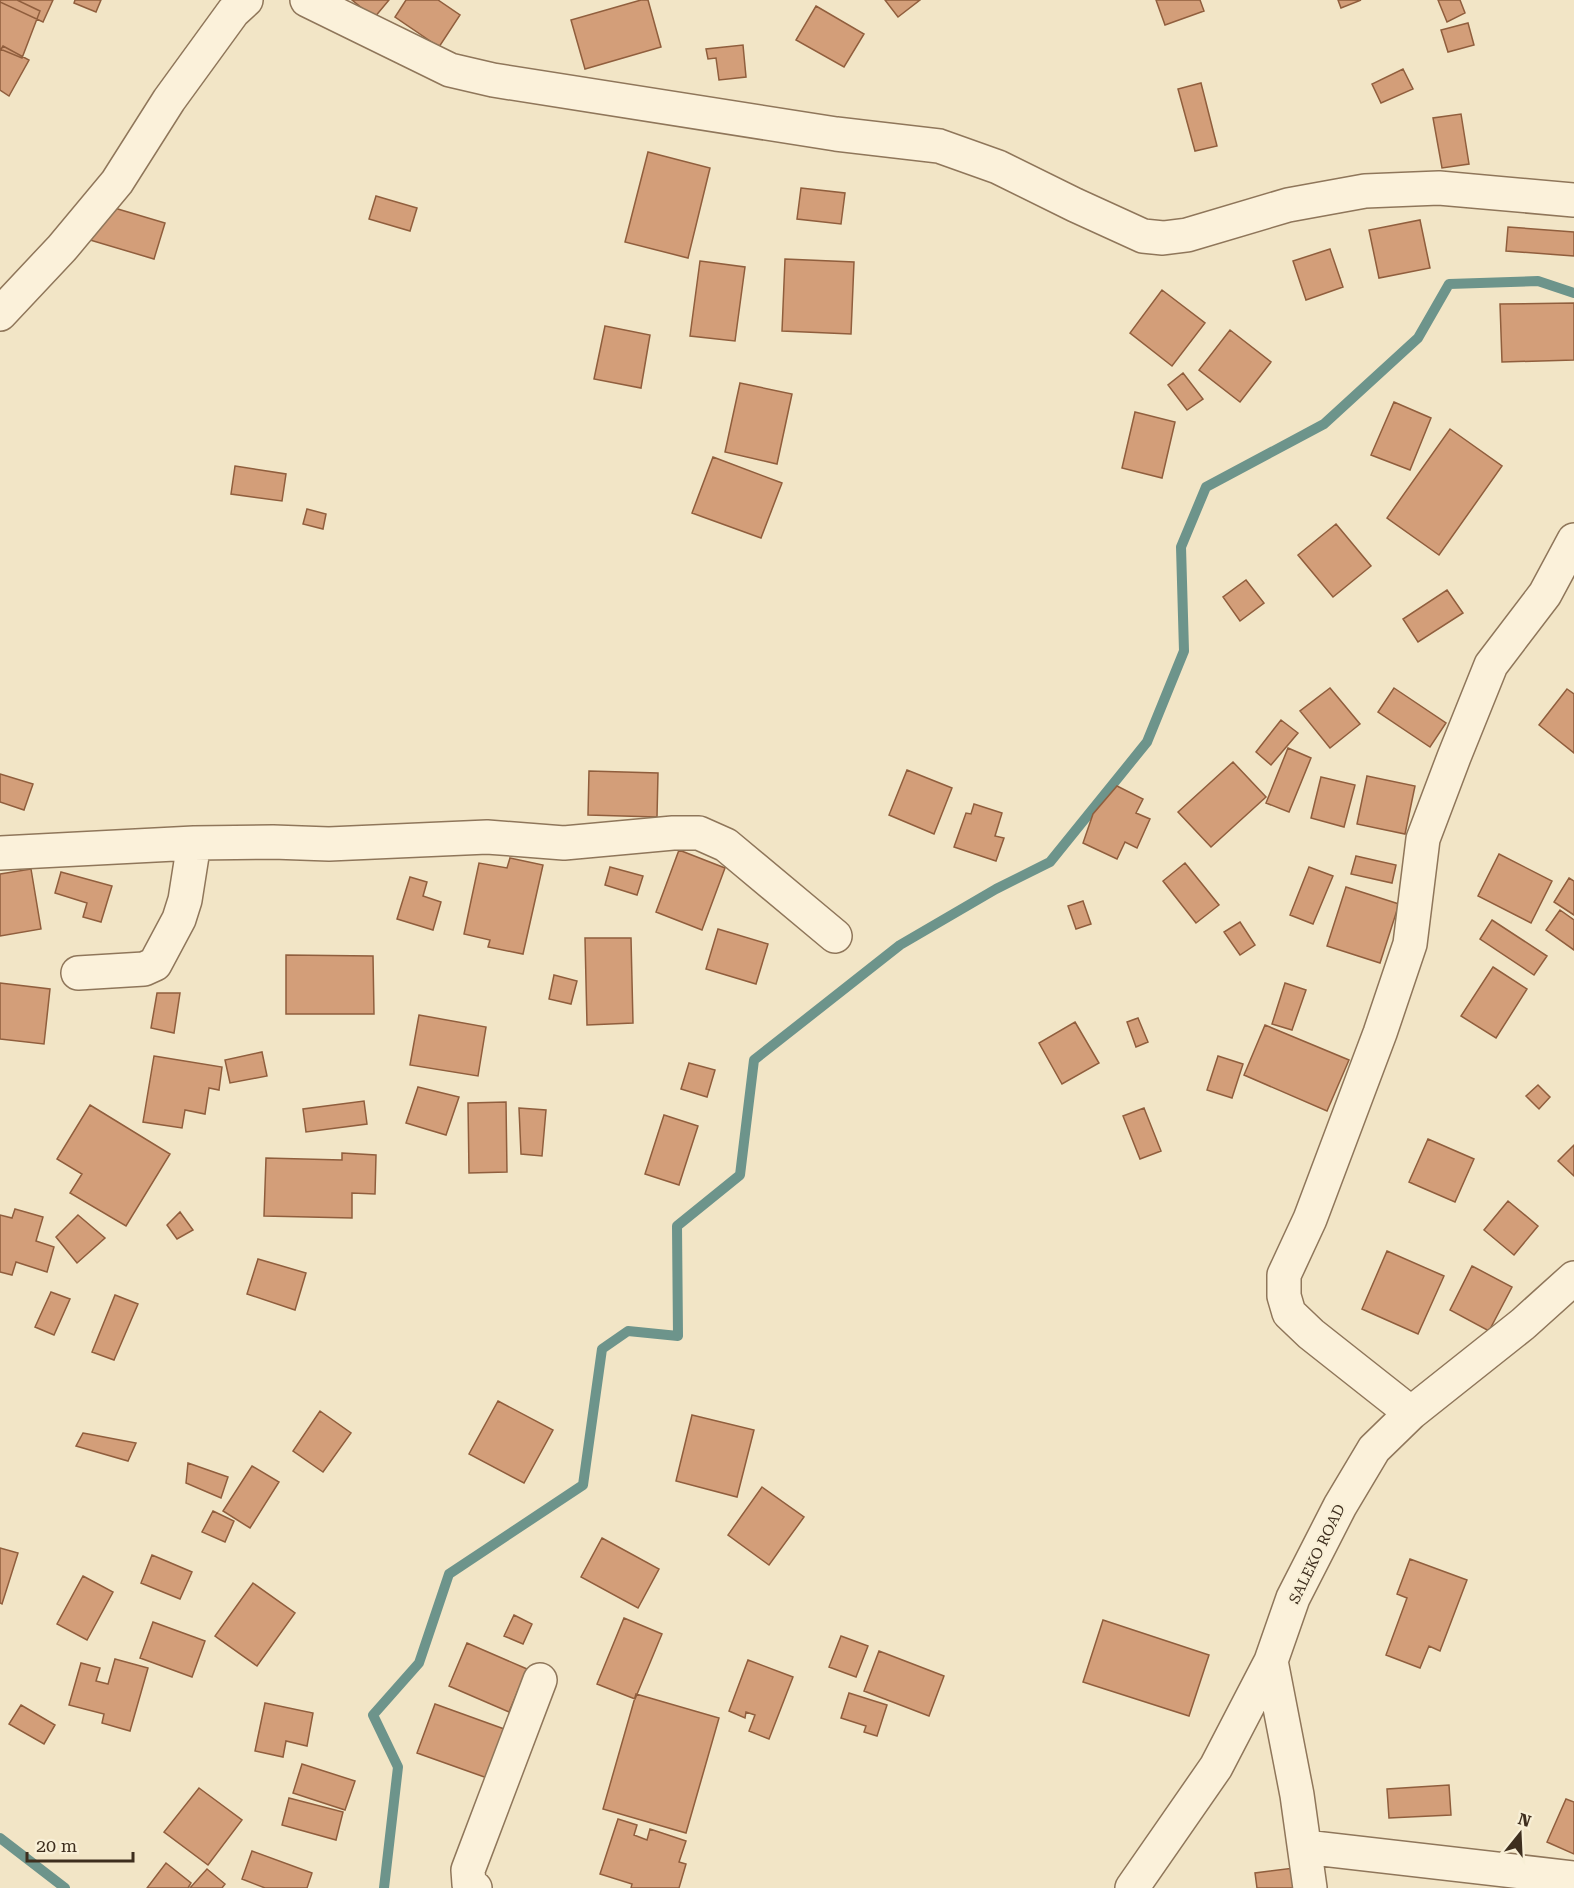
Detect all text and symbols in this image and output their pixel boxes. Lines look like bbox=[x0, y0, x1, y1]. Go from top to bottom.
street label: SALEKO ROAD bbox=[1285, 1501, 1349, 1607]
north arrow bbox=[1490, 1804, 1550, 1864]
text: N bbox=[1516, 1809, 1533, 1831]
scale bar bbox=[27, 1825, 134, 1863]
text: 20 m bbox=[36, 1835, 77, 1856]

